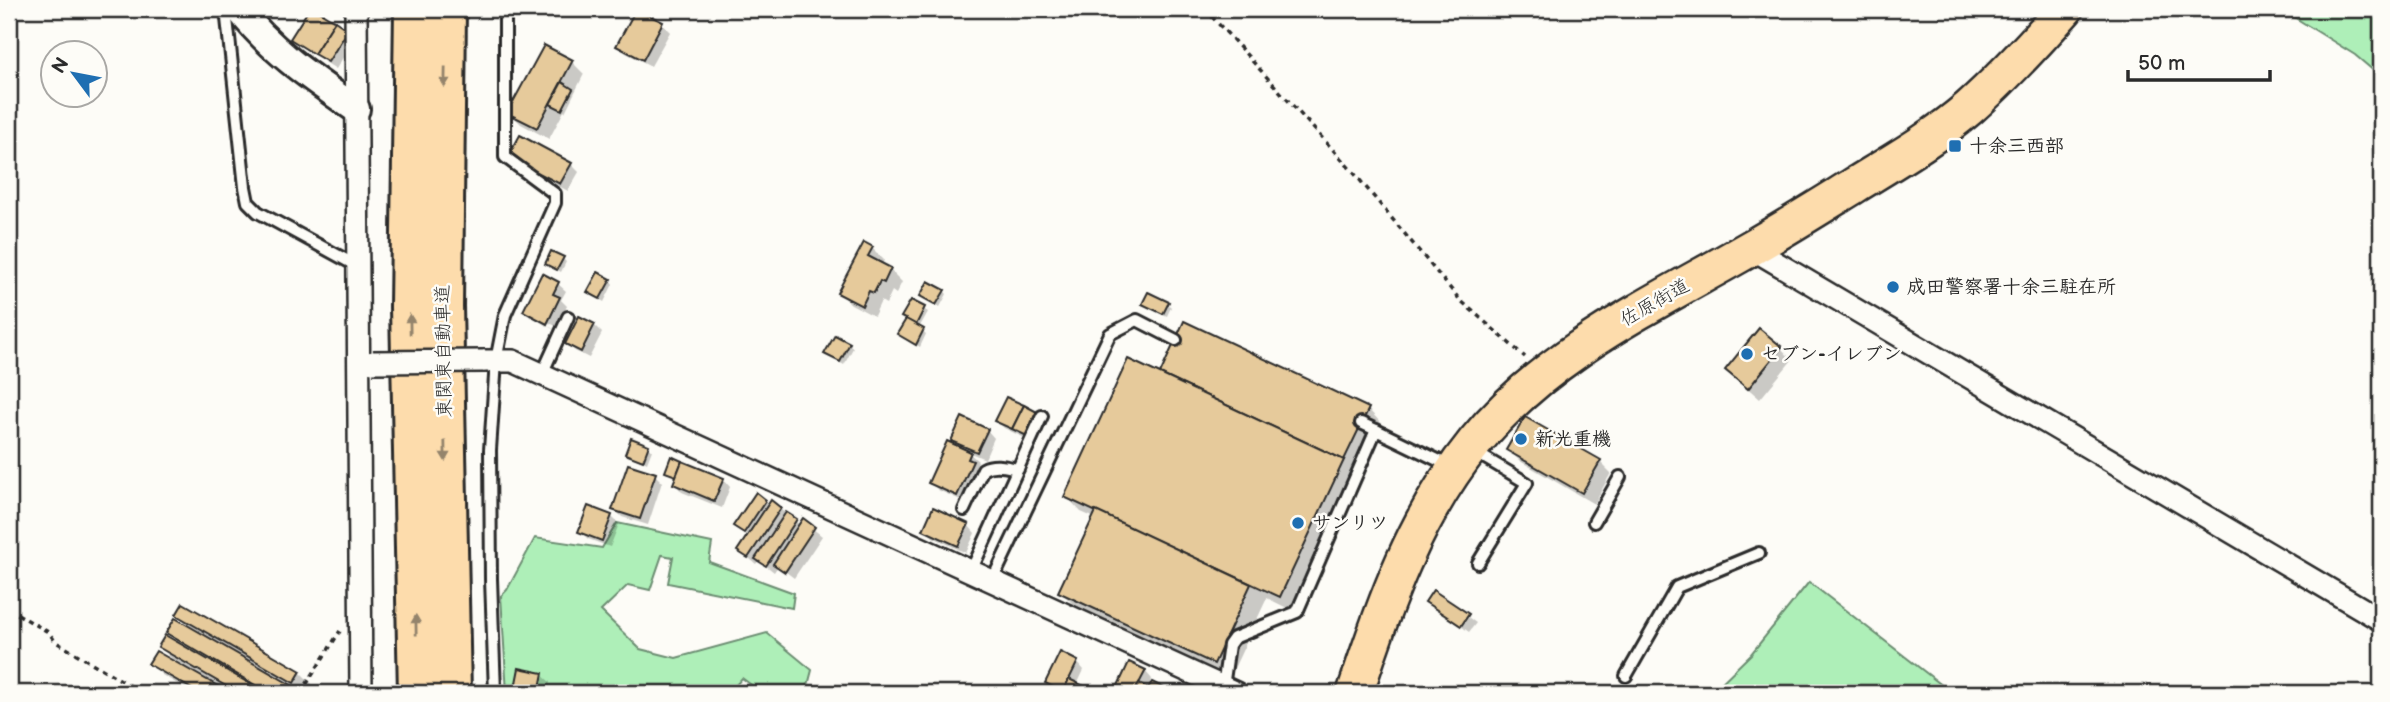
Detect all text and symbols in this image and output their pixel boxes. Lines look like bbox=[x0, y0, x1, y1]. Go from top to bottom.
north arrow bbox=[38, 38, 108, 108]
scale bar bbox=[2128, 38, 2269, 82]
text: 50 m bbox=[2138, 51, 2185, 76]
text: N bbox=[47, 54, 74, 78]
one-way arrow bbox=[439, 66, 451, 88]
place label: 十余三西部 bbox=[1969, 135, 2064, 158]
marker: 十余三西部 bbox=[1947, 138, 1963, 154]
street label: 佐原街道 bbox=[1616, 274, 1694, 332]
place label: 成田警察署十余三駐在所 bbox=[1907, 276, 2116, 299]
marker: 成田警察署十余三駐在所 bbox=[1885, 279, 1901, 295]
street label: 東関東自動車道 bbox=[431, 284, 457, 418]
one-way arrow bbox=[404, 313, 416, 335]
place label: セブン-イレブン bbox=[1761, 343, 1902, 366]
marker: セブン-イレブン bbox=[1739, 346, 1755, 362]
place label: 新光重機 bbox=[1535, 428, 1611, 451]
marker: 新光重機 bbox=[1513, 431, 1529, 447]
one-way arrow bbox=[439, 441, 451, 463]
place label: サンリツ bbox=[1312, 512, 1388, 535]
marker: サンリツ bbox=[1290, 515, 1306, 531]
one-way arrow bbox=[411, 614, 422, 636]

